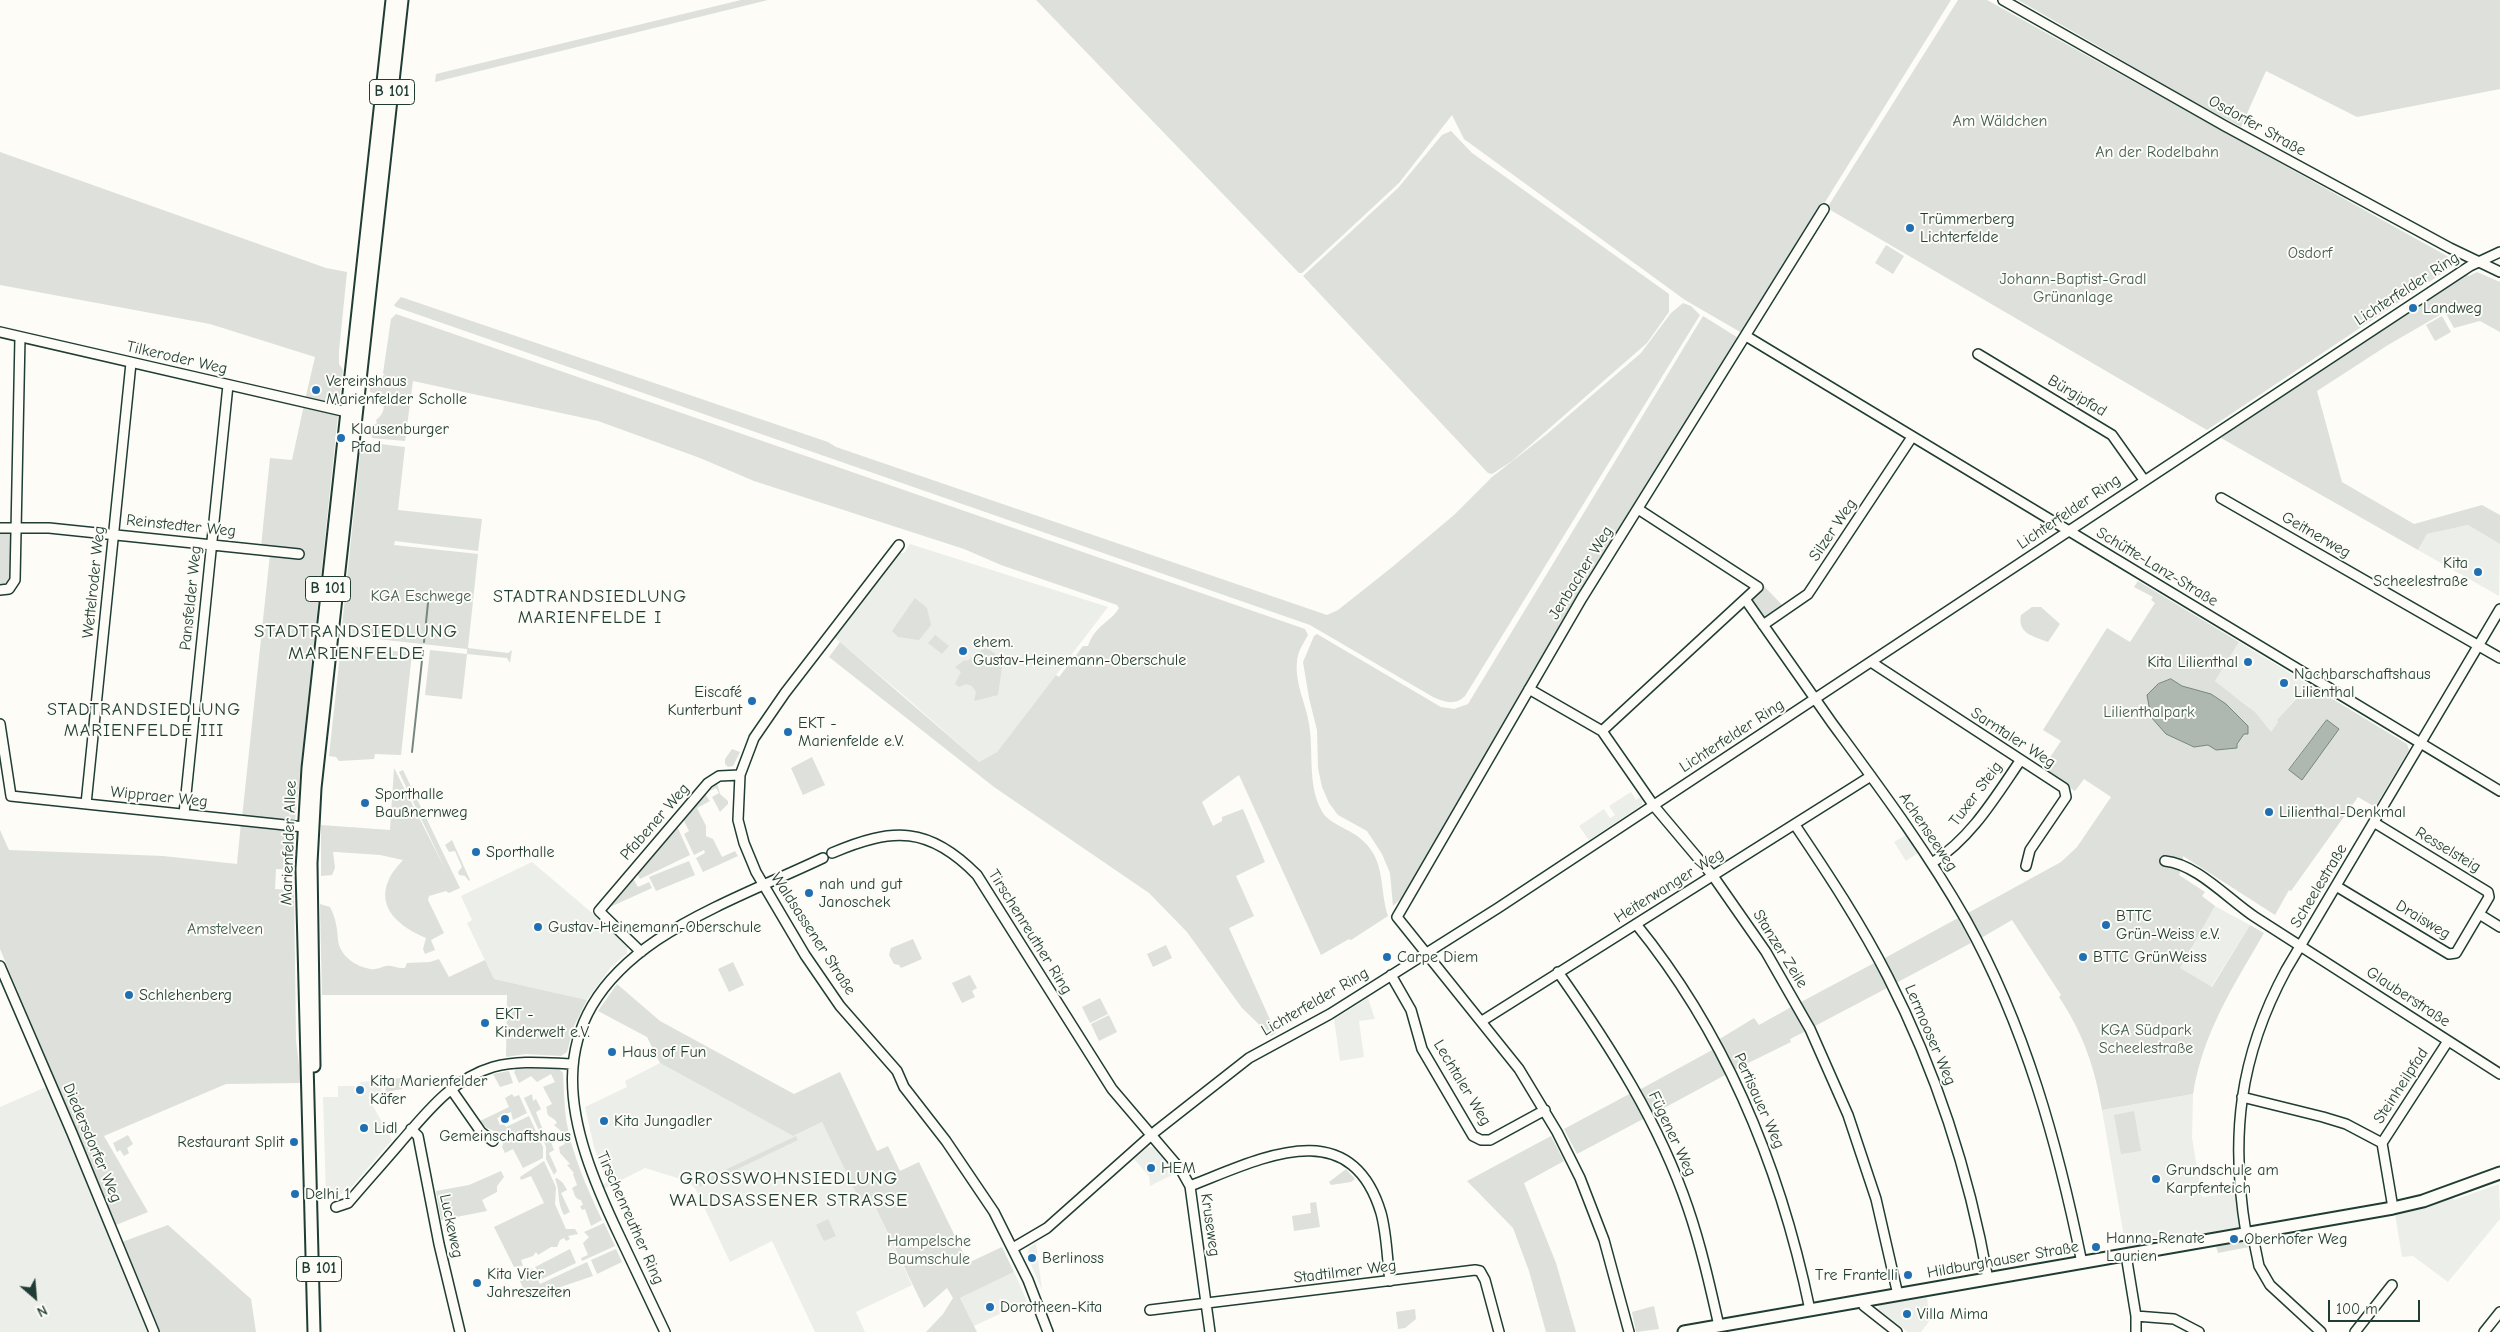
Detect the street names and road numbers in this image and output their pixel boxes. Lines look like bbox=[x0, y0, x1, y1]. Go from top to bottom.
road number: B 101 bbox=[370, 80, 414, 104]
street label: Osdorfer Straße bbox=[2205, 91, 2309, 161]
street label: Lichterfelder Ring bbox=[2351, 248, 2463, 330]
street label: Tilkeroder Weg bbox=[125, 337, 229, 379]
street label: Bürgipfad bbox=[2044, 371, 2110, 421]
street label: Lichterfelder Ring bbox=[2014, 470, 2124, 554]
street label: Silzer Weg bbox=[1805, 495, 1861, 565]
street label: Geitnerweg bbox=[2278, 508, 2354, 562]
street label: Reinstedter Weg bbox=[125, 511, 237, 541]
street label: Jenbacher Weg bbox=[1545, 523, 1617, 623]
street label: Schütte-Lanz-Straße bbox=[2093, 523, 2221, 611]
street label: Wettelroder Weg bbox=[79, 525, 109, 639]
street label: Pansfelder Weg bbox=[176, 545, 206, 651]
road number: B 101 bbox=[306, 576, 350, 602]
street label: Lichterfelder Ring bbox=[1676, 695, 1788, 777]
street label: Sarntaler Weg bbox=[1967, 703, 2059, 773]
street label: Tuxer Steig bbox=[1945, 758, 2007, 830]
street label: Marienfelder Allee bbox=[277, 780, 301, 906]
street label: Pfabener Weg bbox=[616, 780, 694, 864]
street label: Wippraer Weg bbox=[109, 782, 209, 812]
street label: Achenseeweg bbox=[1895, 789, 1961, 875]
street label: Resselsteig bbox=[2412, 823, 2484, 877]
street label: Scheelestraße bbox=[2286, 840, 2352, 932]
street label: Heiterwanger Weg bbox=[1611, 845, 1727, 927]
street label: Tirschenreuther Ring bbox=[984, 866, 1076, 998]
street label: Waldsassener Straße bbox=[766, 869, 860, 999]
street label: Draisweg bbox=[2392, 896, 2454, 944]
street label: Stanzer Zeile bbox=[1748, 906, 1812, 992]
street label: Lichterfelder Ring bbox=[1258, 963, 1372, 1041]
street label: Glauberstraße bbox=[2362, 963, 2454, 1031]
street label: Lermooser Weg bbox=[1900, 982, 1960, 1088]
street label: Lechtaler Weg bbox=[1429, 1037, 1495, 1129]
street label: Steinheilpfad bbox=[2369, 1044, 2433, 1128]
street label: Pertisauer Weg bbox=[1729, 1050, 1789, 1152]
street label: Diedersdorfer Weg bbox=[58, 1081, 126, 1205]
street label: Fügener Weg bbox=[1644, 1088, 1700, 1180]
street label: Tirschenreuther Ring bbox=[592, 1148, 668, 1288]
street label: Luckeweg bbox=[435, 1192, 467, 1260]
street label: Kruseweg bbox=[1196, 1192, 1224, 1258]
street label: Hildburghauser Straße bbox=[1926, 1237, 2080, 1283]
road number: B 101 bbox=[296, 1256, 342, 1282]
street label: Stadtilmer Weg bbox=[1292, 1256, 1398, 1288]

